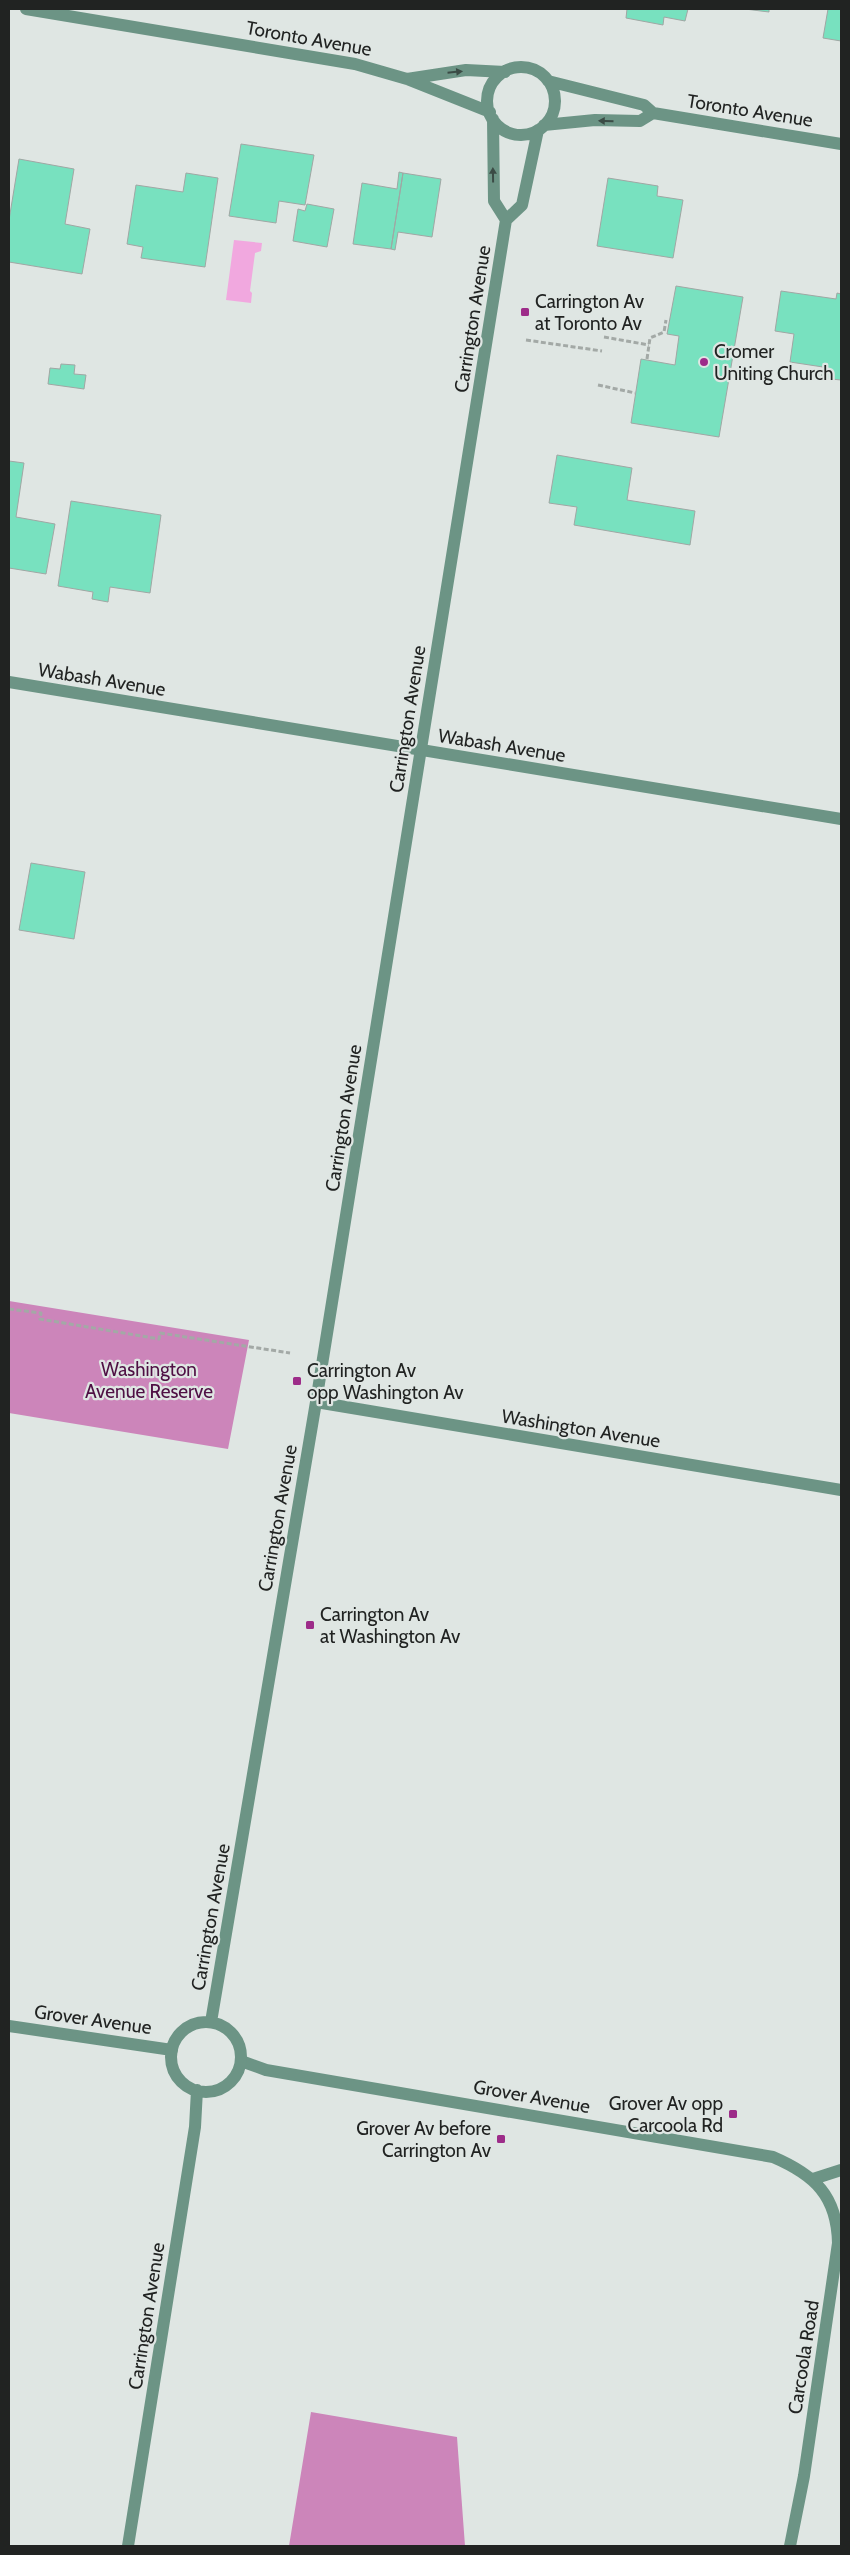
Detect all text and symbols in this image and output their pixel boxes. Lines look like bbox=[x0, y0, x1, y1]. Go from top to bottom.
street label: Toronto Avenue bbox=[244, 16, 374, 61]
one-way arrow bbox=[448, 67, 464, 75]
street label: Toronto Avenue bbox=[685, 89, 815, 132]
one-way arrow bbox=[598, 116, 614, 124]
one-way arrow bbox=[489, 166, 497, 182]
street label: Carrington Avenue bbox=[449, 243, 496, 394]
place label: Carrington Av at Toronto Av bbox=[535, 290, 645, 335]
marker: Carrington Av at Toronto Av bbox=[519, 306, 531, 318]
place label: Cromer Uniting Church bbox=[714, 340, 834, 385]
marker: Cromer Uniting Church bbox=[698, 356, 710, 368]
street label: Carrington Avenue bbox=[384, 643, 431, 794]
street label: Wabash Avenue bbox=[37, 658, 168, 701]
street label: Wabash Avenue bbox=[437, 724, 568, 767]
street label: Carrington Avenue bbox=[320, 1042, 367, 1193]
park label: Washington Avenue Reserve bbox=[85, 1358, 213, 1403]
place label: Carrington Av opp Washington Av bbox=[307, 1359, 464, 1404]
marker: Carrington Av opp Washington Av bbox=[291, 1375, 303, 1387]
street label: Washington Avenue bbox=[500, 1405, 662, 1452]
street label: Carrington Avenue bbox=[253, 1443, 302, 1593]
place label: Carrington Av at Washington Av bbox=[320, 1603, 461, 1648]
marker: Carrington Av at Washington Av bbox=[304, 1619, 316, 1631]
street label: Carrington Avenue bbox=[186, 1842, 235, 1992]
street label: Grover Avenue bbox=[33, 2000, 153, 2039]
street label: Grover Avenue bbox=[472, 2075, 592, 2118]
place label: Grover Av opp Carcoola Rd bbox=[609, 2092, 723, 2137]
marker: Grover Av opp Carcoola Rd bbox=[727, 2108, 739, 2120]
place label: Grover Av before Carrington Av bbox=[356, 2117, 492, 2162]
marker: Grover Av before Carrington Av bbox=[495, 2133, 507, 2145]
street label: Carrington Avenue bbox=[123, 2240, 170, 2391]
street label: Carcoola Road bbox=[783, 2298, 824, 2416]

